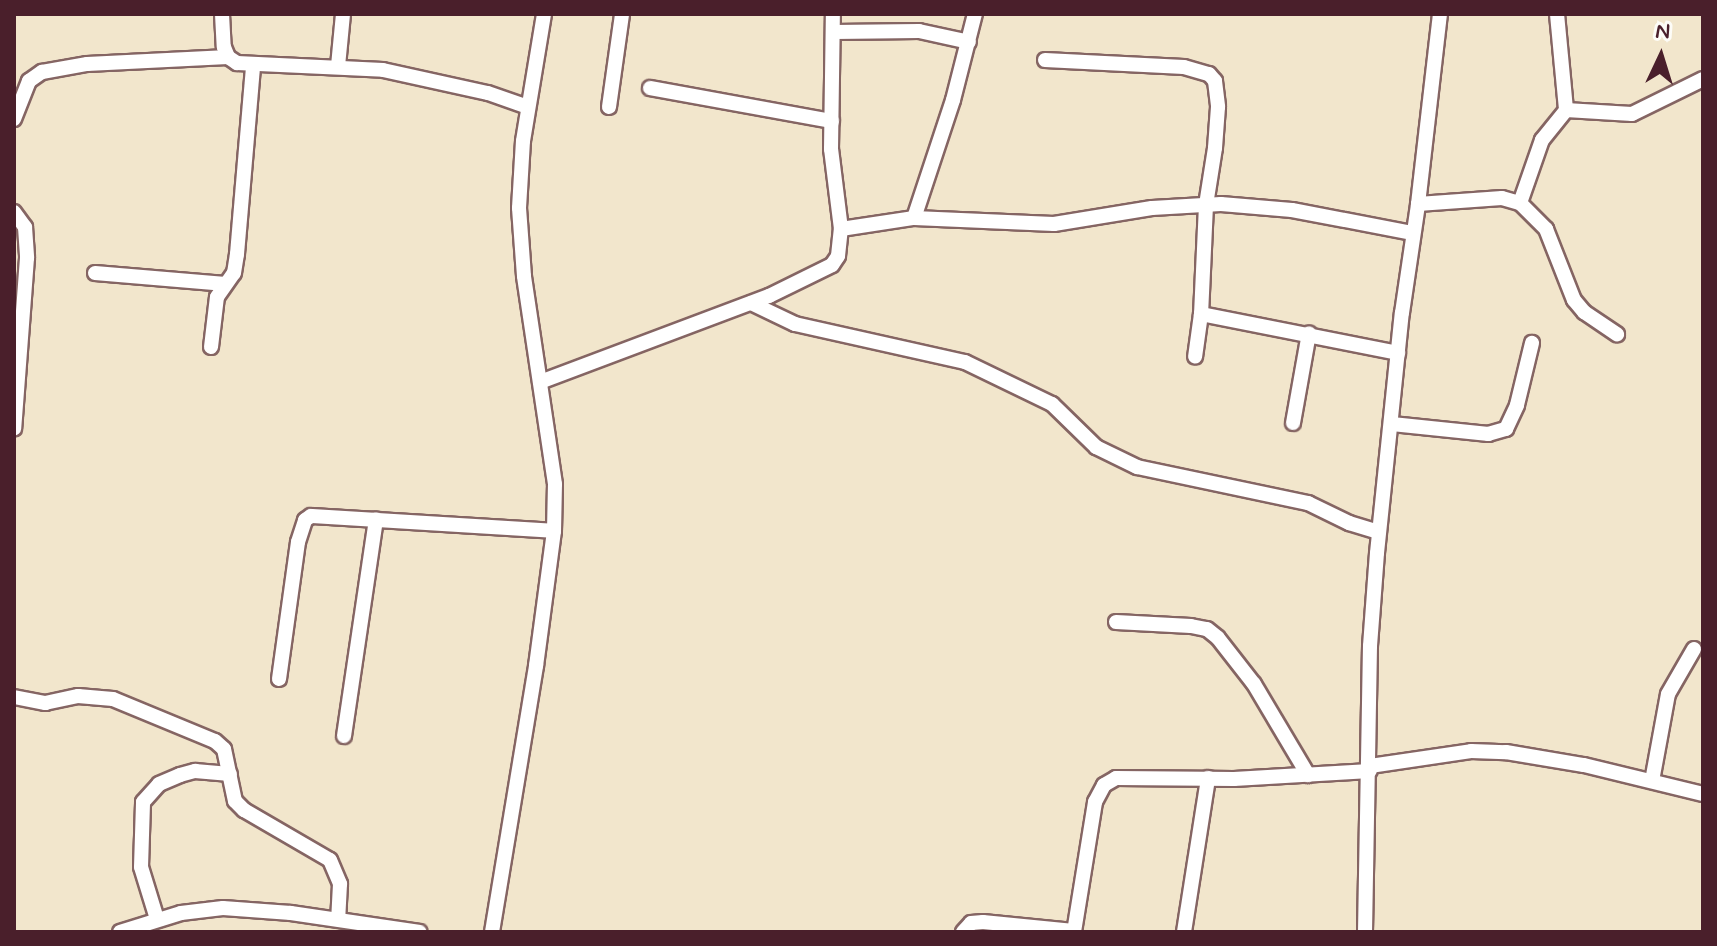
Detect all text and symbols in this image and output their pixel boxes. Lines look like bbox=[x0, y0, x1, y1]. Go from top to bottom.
north arrow bbox=[1621, 16, 1701, 96]
text: N bbox=[1654, 18, 1671, 47]

